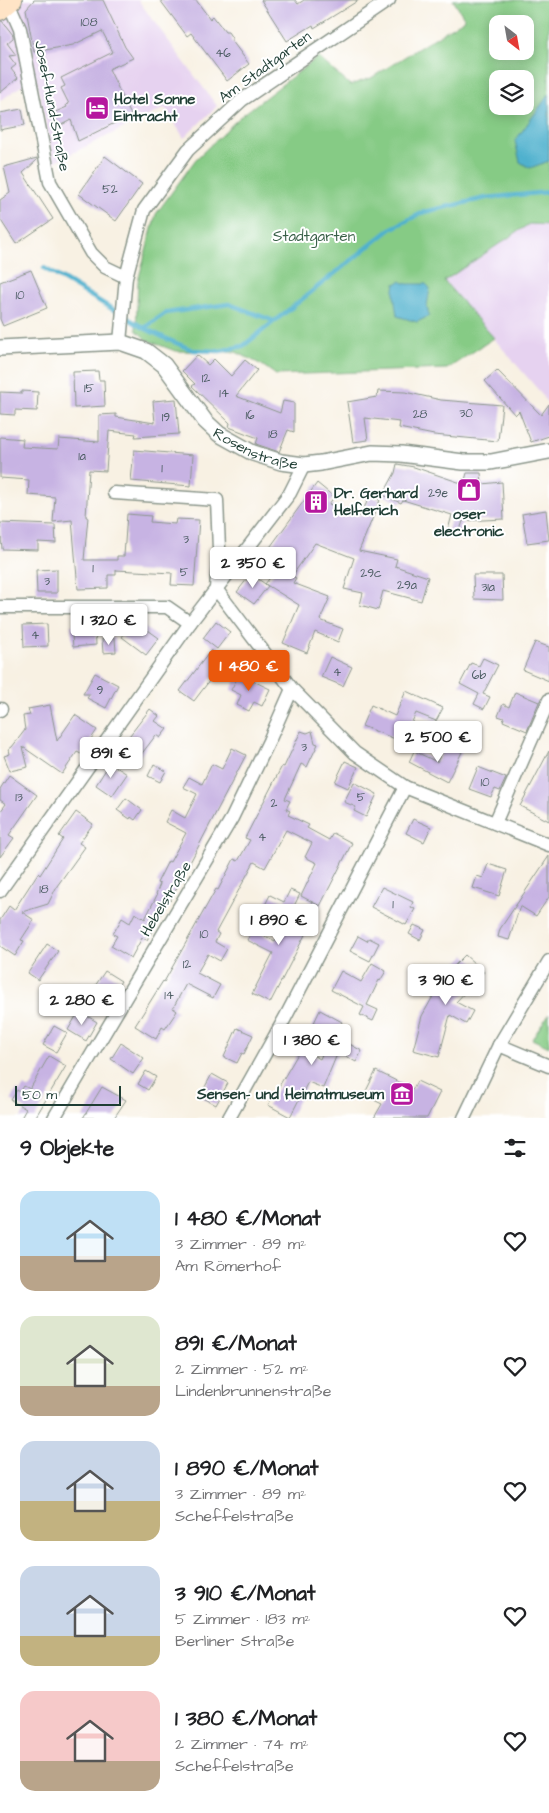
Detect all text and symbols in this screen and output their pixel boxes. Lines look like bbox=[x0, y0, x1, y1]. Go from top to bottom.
house number: 108 bbox=[81, 14, 98, 31]
north arrow bbox=[489, 15, 534, 60]
map controls bbox=[489, 15, 534, 115]
street label: Am Stadtgarten bbox=[214, 26, 317, 109]
street label: Josef-Hund-Straße bbox=[29, 39, 75, 173]
house number: 46 bbox=[215, 45, 231, 62]
button: layers bbox=[489, 70, 534, 115]
place label: Hotel Sonne Eintracht bbox=[114, 89, 195, 127]
hotel icon: Hotel Sonne Eintracht bbox=[84, 95, 110, 121]
house number: 52 bbox=[102, 181, 118, 198]
park label: Stadtgarten bbox=[273, 226, 356, 248]
house number: 10 bbox=[15, 287, 25, 304]
house number: 12 bbox=[202, 370, 210, 387]
house number: 15 bbox=[84, 380, 95, 397]
house number: 14 bbox=[219, 385, 229, 402]
house number: 30 bbox=[459, 405, 473, 422]
house number: 28 bbox=[413, 406, 428, 423]
house number: 16 bbox=[245, 407, 255, 424]
house number: 19 bbox=[162, 409, 170, 426]
street label: Rosenstraße bbox=[209, 422, 299, 475]
house number: 18 bbox=[268, 426, 278, 443]
house number: 1a bbox=[78, 448, 86, 465]
house number: 1 bbox=[161, 460, 163, 477]
shop icon: oser electronic bbox=[456, 477, 482, 503]
place label: Dr. Gerhard Helferich bbox=[334, 483, 418, 521]
house number: 29e bbox=[428, 485, 449, 502]
building icon: Dr. Gerhard Helferich bbox=[303, 489, 329, 515]
place label: oser electronic bbox=[434, 504, 505, 542]
house number: 3 bbox=[183, 531, 189, 548]
pin: 2 350 € bbox=[207, 546, 299, 589]
text: 2 350 € bbox=[221, 552, 285, 574]
house number: 1 bbox=[92, 560, 94, 577]
house number: 5 bbox=[180, 564, 189, 581]
house number: 29c bbox=[360, 565, 382, 582]
house number: 3 bbox=[44, 573, 50, 590]
house number: 29a bbox=[397, 577, 417, 594]
house number: 31a bbox=[481, 579, 495, 596]
pin: 1 320 € bbox=[63, 604, 155, 646]
text: 1 320 € bbox=[82, 609, 136, 631]
house number: 4 bbox=[31, 627, 39, 644]
pin: 1 480 € bbox=[203, 650, 295, 692]
text: 1 480 € bbox=[220, 655, 278, 677]
house number: 4 bbox=[333, 664, 341, 681]
house number: 6b bbox=[472, 667, 486, 684]
house number: 9 bbox=[97, 682, 104, 699]
pin: 2 500 € bbox=[392, 720, 484, 763]
text: 2 500 € bbox=[405, 726, 471, 748]
pin: 891 € bbox=[76, 736, 146, 779]
house number: 3 bbox=[301, 739, 307, 756]
text: 891 € bbox=[91, 742, 131, 764]
house number: 10 bbox=[480, 774, 490, 791]
house number: 13 bbox=[15, 789, 23, 806]
house number: 5 bbox=[357, 789, 366, 806]
house number: 2 bbox=[271, 795, 278, 812]
house number: 4 bbox=[258, 829, 266, 846]
street label: Hebelstraße bbox=[135, 857, 197, 941]
house number: 18 bbox=[39, 881, 49, 898]
house number: 1 bbox=[392, 896, 394, 913]
pin: 1 890 € bbox=[233, 904, 325, 946]
text: 1 890 € bbox=[250, 909, 308, 931]
house number: 10 bbox=[199, 926, 209, 943]
house number: 12 bbox=[183, 956, 191, 973]
pin: 3 910 € bbox=[400, 964, 492, 1006]
text: 3 910 € bbox=[419, 969, 473, 991]
pin: 2 280 € bbox=[36, 984, 128, 1026]
house number: 14 bbox=[164, 987, 174, 1004]
text: 2 280 € bbox=[50, 989, 114, 1011]
pin: 1 380 € bbox=[266, 1024, 358, 1066]
text: 1 380 € bbox=[284, 1029, 340, 1051]
museum icon: Sensen- und Heimatmuseum bbox=[389, 1081, 415, 1107]
scale bar bbox=[15, 1083, 121, 1106]
place label: Sensen- und Heimatmuseum bbox=[196, 1084, 384, 1105]
text: 50 m bbox=[22, 1085, 57, 1105]
text: 9 Objekte bbox=[20, 1134, 114, 1163]
icon: filters bbox=[501, 1134, 529, 1162]
text: 1 480 €/Monat bbox=[175, 1204, 321, 1233]
icon: home bbox=[60, 1211, 120, 1271]
icon: heart bbox=[501, 1227, 529, 1255]
text: 3 Zimmer · 89 m² bbox=[175, 1233, 306, 1255]
text: Am Römerhof bbox=[175, 1255, 281, 1277]
text: 891 €/Monat bbox=[175, 1329, 297, 1358]
icon: home bbox=[60, 1336, 120, 1396]
icon: heart bbox=[501, 1352, 529, 1380]
text: 2 Zimmer · 52 m² bbox=[175, 1358, 308, 1380]
text: Lindenbrunnenstraße bbox=[175, 1380, 331, 1402]
text: 1 890 €/Monat bbox=[175, 1454, 318, 1483]
icon: home bbox=[60, 1461, 120, 1521]
icon: heart bbox=[501, 1477, 529, 1505]
text: 3 Zimmer · 89 m² bbox=[175, 1483, 306, 1505]
text: Scheffelstraße bbox=[175, 1505, 294, 1527]
text: 3 910 €/Monat bbox=[175, 1579, 316, 1608]
icon: home bbox=[60, 1586, 120, 1646]
icon: heart bbox=[501, 1602, 529, 1630]
text: 5 Zimmer · 183 m² bbox=[175, 1608, 311, 1630]
text: Berliner Straße bbox=[175, 1630, 294, 1652]
text: 1 380 €/Monat bbox=[175, 1704, 317, 1733]
icon: home bbox=[60, 1711, 120, 1771]
icon: heart bbox=[501, 1727, 529, 1755]
text: 2 Zimmer · 74 m² bbox=[175, 1733, 309, 1755]
text: Scheffelstraße bbox=[175, 1755, 294, 1777]

